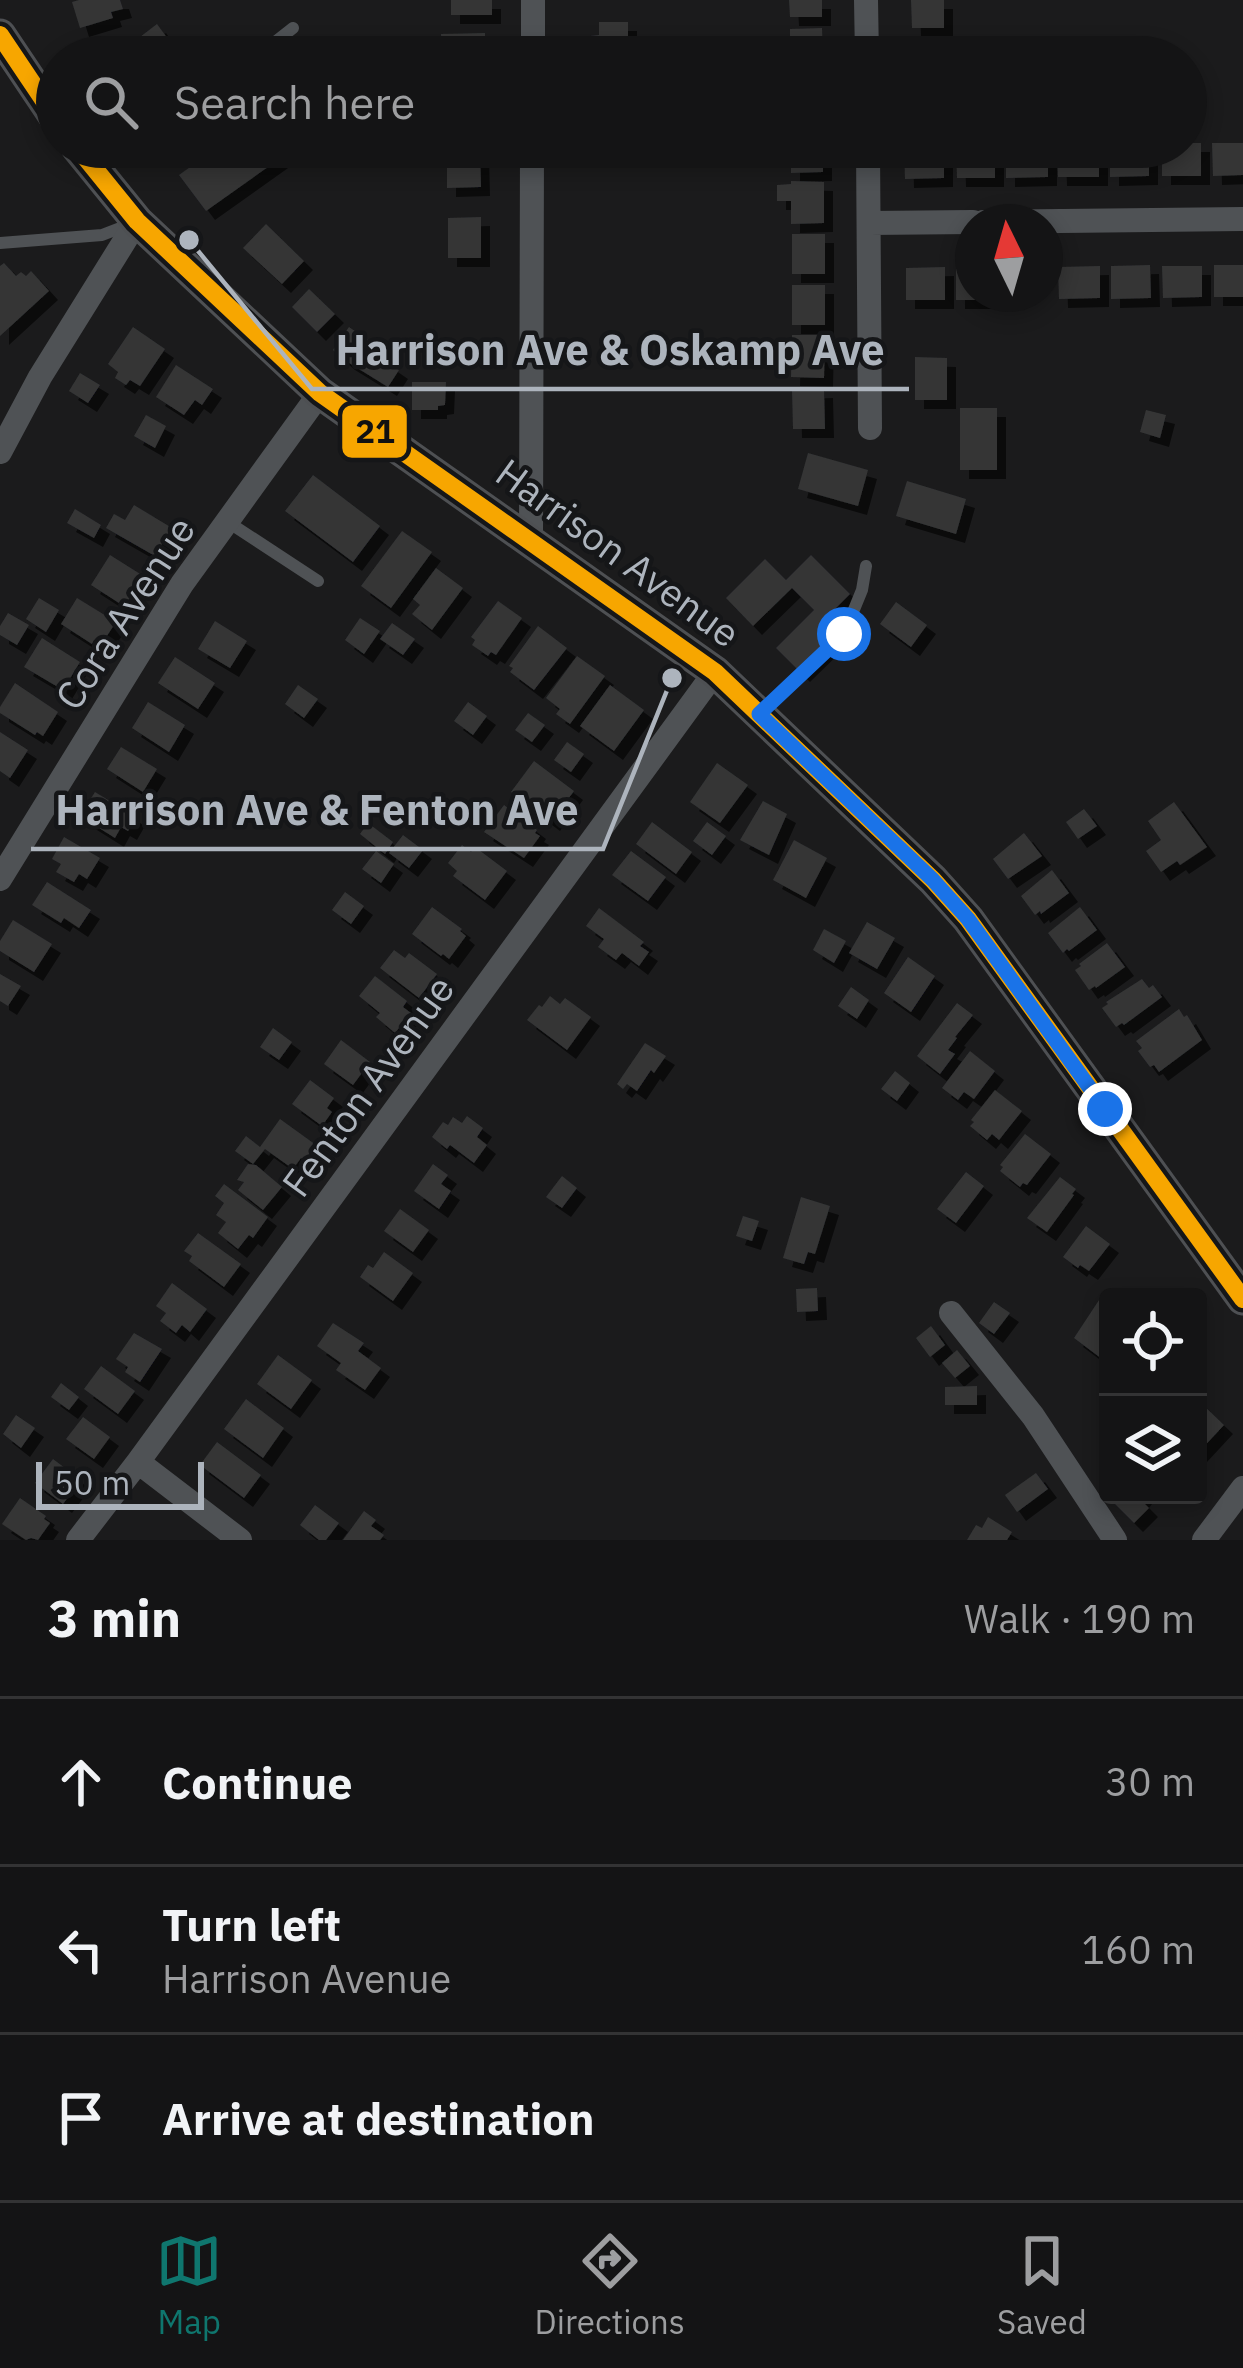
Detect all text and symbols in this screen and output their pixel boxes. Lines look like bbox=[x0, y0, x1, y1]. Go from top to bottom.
search box bbox=[36, 36, 1207, 168]
icon: search bbox=[78, 69, 144, 135]
text: Search here bbox=[174, 73, 415, 131]
north arrow bbox=[955, 204, 1063, 312]
callout: Harrison Ave & Oskamp Ave bbox=[312, 311, 909, 389]
text: Harrison Ave & Oskamp Ave bbox=[335, 322, 885, 377]
line badge: 21 bbox=[340, 403, 409, 460]
text: 21 bbox=[355, 409, 395, 452]
street label: Harrison Avenue bbox=[486, 447, 750, 658]
street label: Cora Avenue bbox=[43, 506, 206, 719]
route start bbox=[817, 607, 871, 661]
callout: Harrison Ave & Fenton Ave bbox=[31, 771, 603, 849]
text: Harrison Ave & Fenton Ave bbox=[55, 782, 579, 837]
street label: Fenton Avenue bbox=[270, 965, 465, 1206]
route end bbox=[1078, 1082, 1132, 1136]
map controls bbox=[1099, 1288, 1207, 1504]
button: locate bbox=[1099, 1288, 1207, 1396]
button: layers bbox=[1099, 1396, 1207, 1504]
scale bar bbox=[36, 1456, 204, 1509]
text: 50 m bbox=[54, 1461, 130, 1504]
text: 3 min bbox=[48, 1585, 181, 1651]
text: Walk · 190 m bbox=[964, 1593, 1195, 1644]
icon: ahead bbox=[48, 1749, 114, 1815]
text: Continue bbox=[162, 1753, 353, 1811]
text: 30 m bbox=[1105, 1756, 1195, 1807]
text: Turn left bbox=[162, 1895, 341, 1953]
icon: left bbox=[48, 1917, 114, 1983]
text: 160 m bbox=[1082, 1924, 1195, 1975]
text: Harrison Avenue bbox=[162, 1953, 451, 2004]
icon: arrive bbox=[48, 2085, 114, 2151]
text: Arrive at destination bbox=[162, 2089, 595, 2147]
tab: Map bbox=[156, 2228, 222, 2343]
tab: Directions bbox=[535, 2228, 685, 2343]
tab: Saved bbox=[997, 2228, 1087, 2343]

